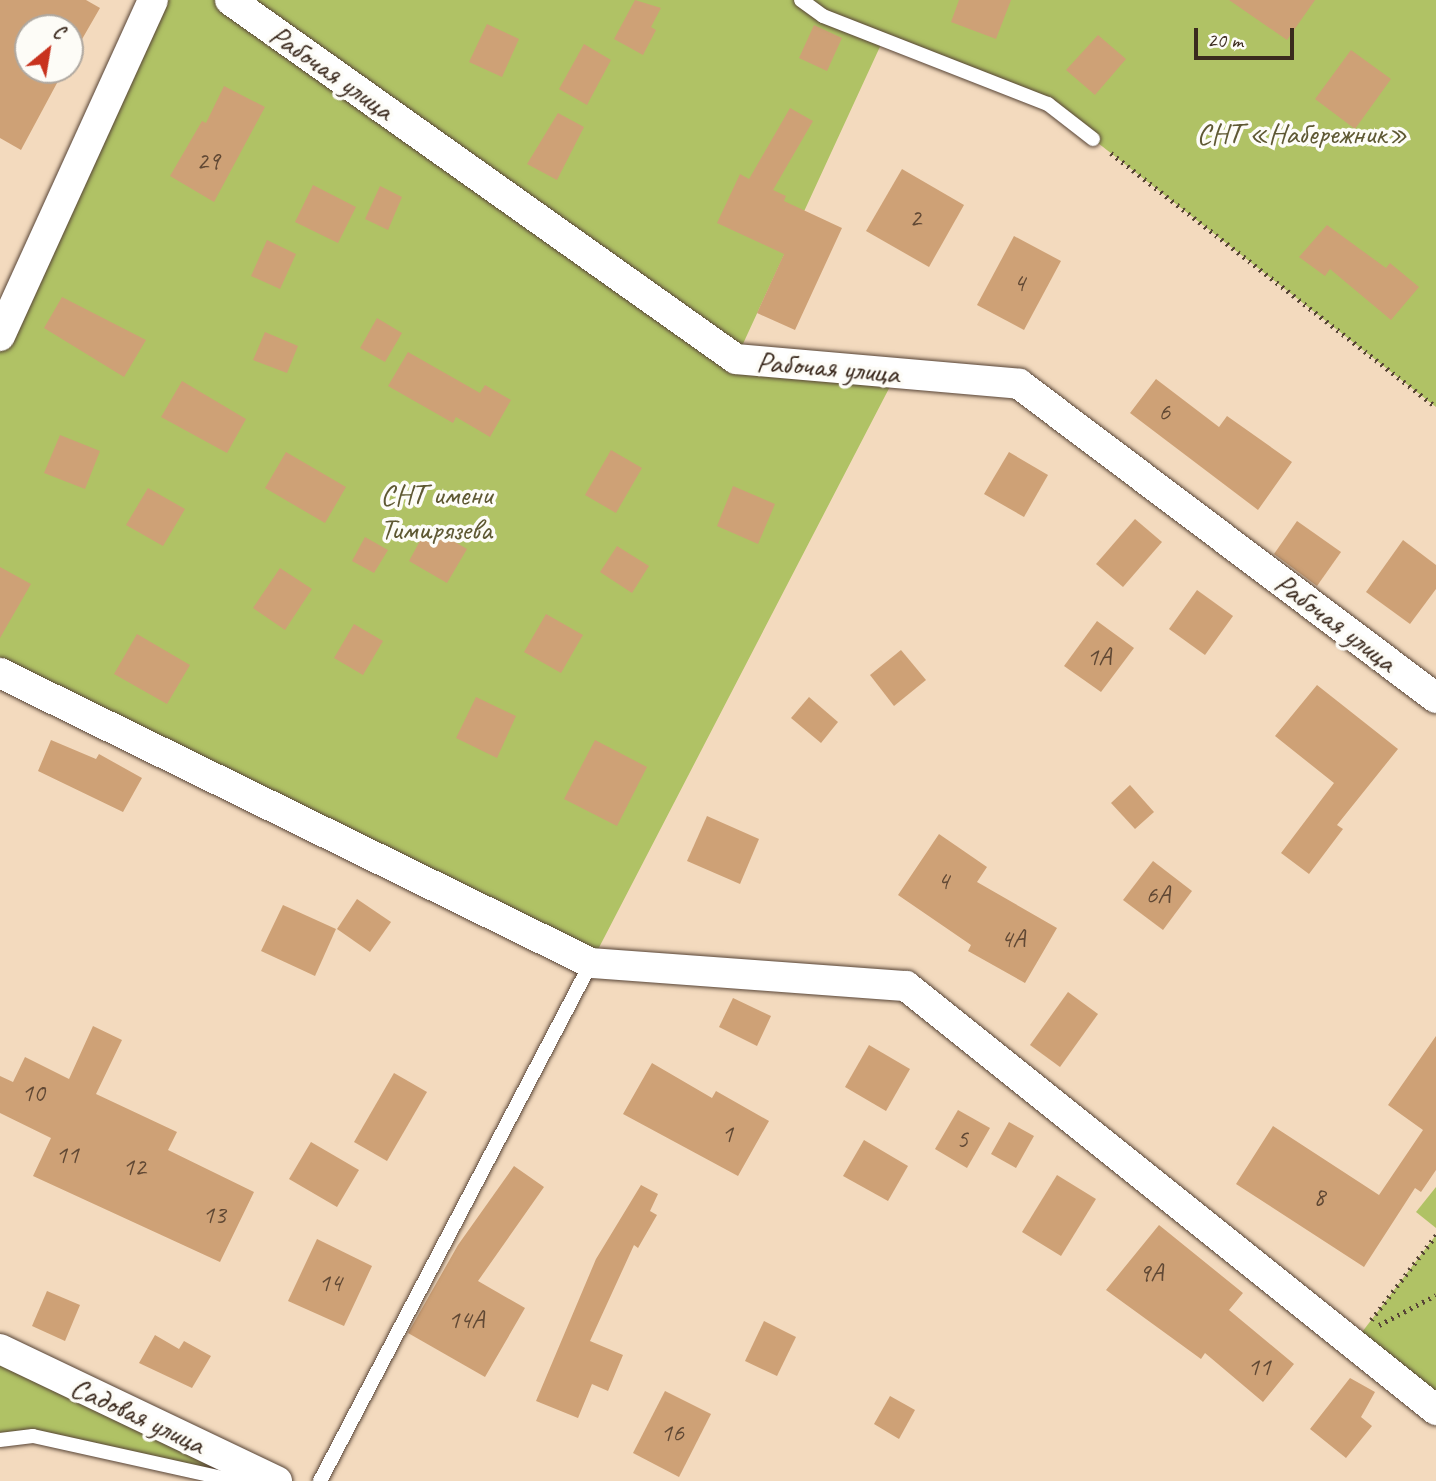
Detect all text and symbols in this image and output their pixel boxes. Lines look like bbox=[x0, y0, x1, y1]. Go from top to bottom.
north arrow bbox=[14, 14, 84, 84]
scale bar bbox=[1198, 14, 1298, 58]
street label: Рабочая улица bbox=[262, 16, 402, 128]
text: С bbox=[48, 20, 69, 45]
text: 20 m bbox=[1207, 27, 1243, 53]
park label: СНТ «Набережник» bbox=[1196, 115, 1408, 151]
house number: 29 bbox=[196, 145, 220, 177]
house number: 2 bbox=[909, 202, 921, 234]
house number: 4 bbox=[1013, 267, 1025, 299]
street label: Рабочая улица bbox=[754, 343, 902, 391]
house number: 6 bbox=[1158, 396, 1170, 428]
park label: СНТ имени Тимирязева bbox=[380, 476, 492, 546]
street label: Рабочая улица bbox=[1267, 564, 1405, 680]
house number: 1А bbox=[1087, 641, 1111, 673]
house number: 4 bbox=[937, 865, 949, 897]
house number: 6А bbox=[1146, 879, 1170, 911]
house number: 4А bbox=[1001, 923, 1025, 955]
house number: 10 bbox=[21, 1077, 45, 1109]
house number: 1 bbox=[721, 1118, 733, 1150]
house number: 5 bbox=[956, 1123, 968, 1155]
house number: 11 bbox=[55, 1139, 79, 1171]
house number: 12 bbox=[122, 1151, 146, 1183]
house number: 8 bbox=[1313, 1181, 1325, 1213]
house number: 13 bbox=[202, 1199, 226, 1231]
house number: 9А bbox=[1139, 1257, 1163, 1289]
house number: 14 bbox=[318, 1267, 342, 1299]
house number: 14А bbox=[448, 1304, 484, 1336]
house number: 11 bbox=[1247, 1351, 1271, 1383]
street label: Садовая улица bbox=[64, 1368, 212, 1462]
house number: 16 bbox=[660, 1417, 684, 1449]

